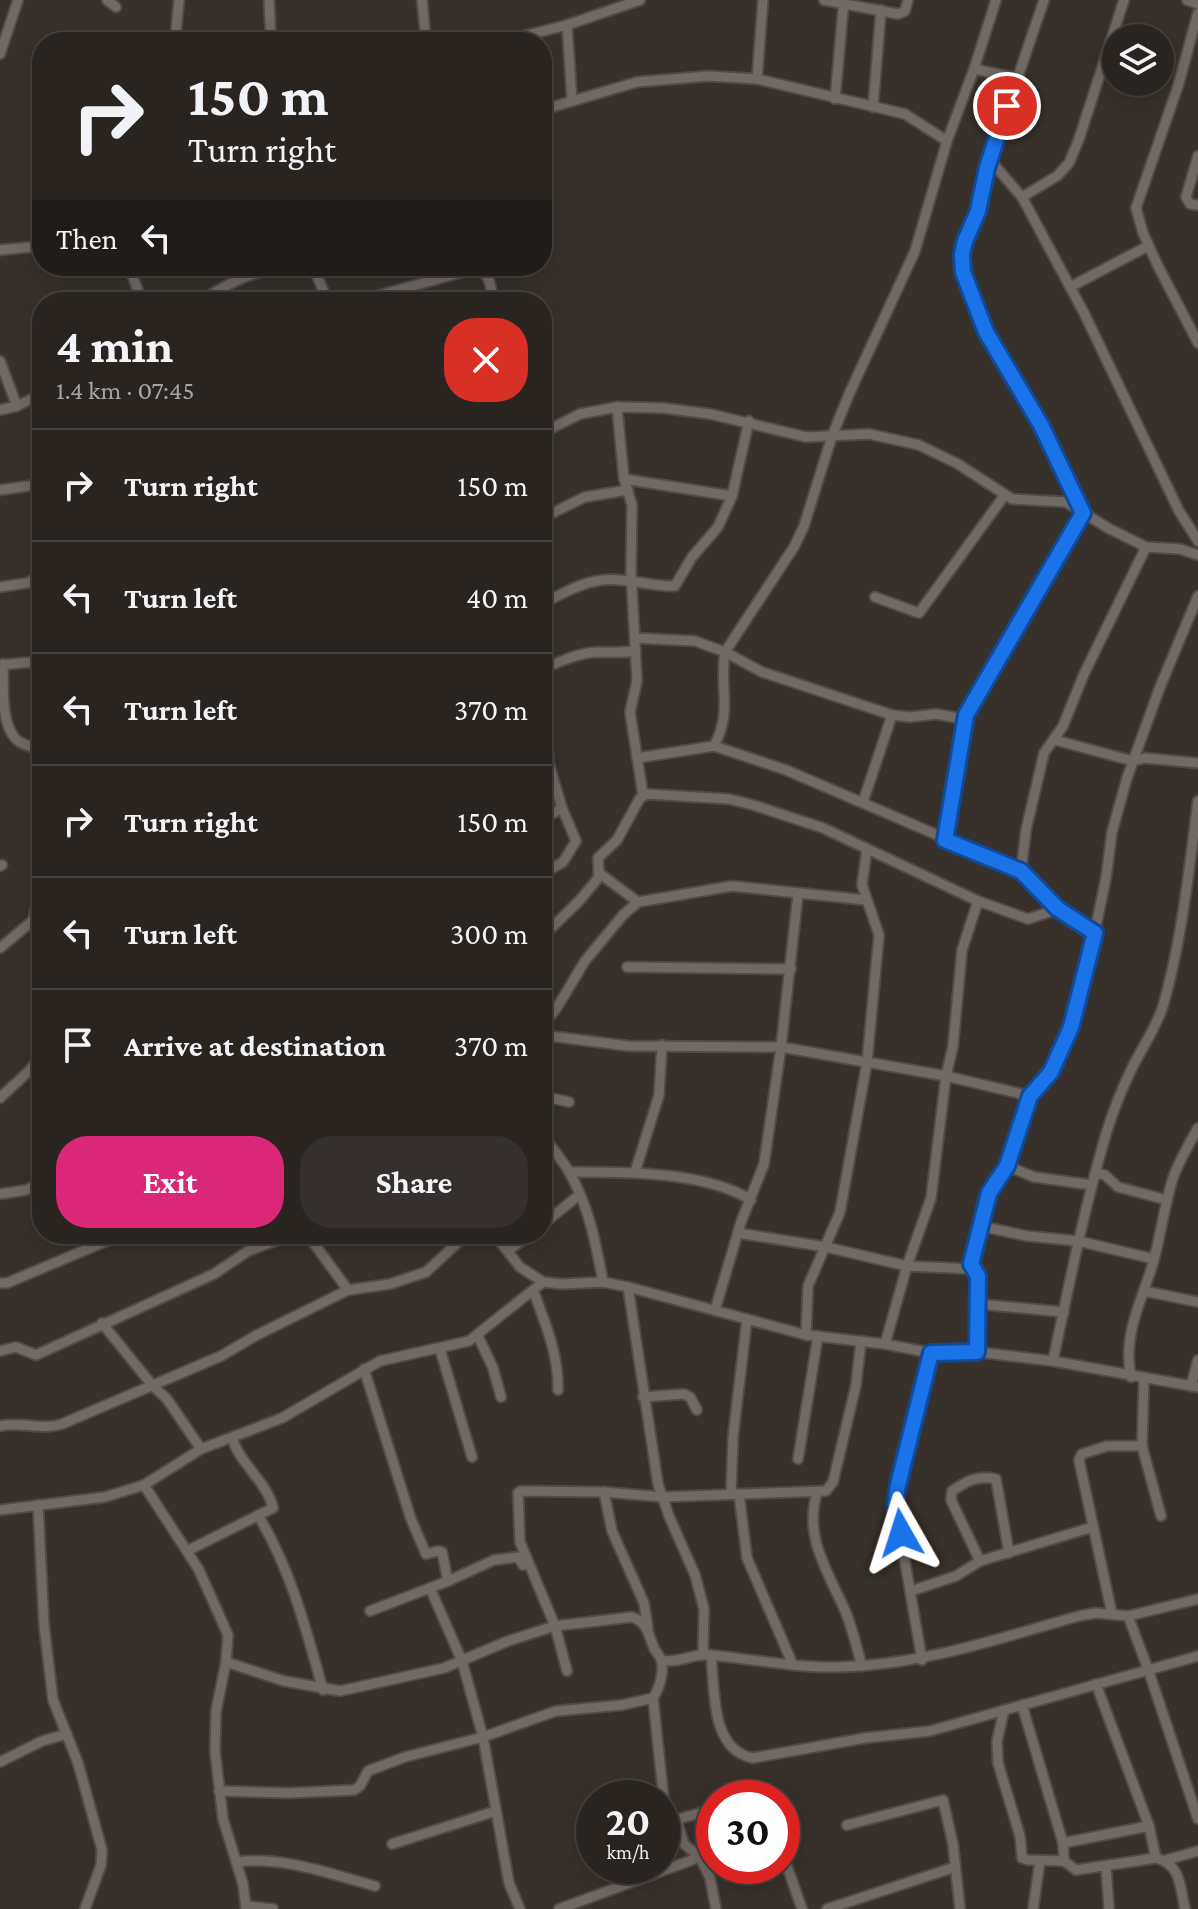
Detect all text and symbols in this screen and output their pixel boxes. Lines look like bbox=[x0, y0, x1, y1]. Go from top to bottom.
map controls bbox=[1102, 24, 1174, 96]
button: layers bbox=[1102, 24, 1174, 96]
icon: right bbox=[56, 64, 160, 168]
text: 150 m bbox=[188, 65, 329, 127]
pin bbox=[973, 72, 1041, 140]
icon: arrive bbox=[985, 84, 1029, 128]
text: Turn right bbox=[188, 130, 336, 170]
icon: left bbox=[134, 216, 178, 260]
text: Then bbox=[56, 222, 118, 255]
button: close bbox=[444, 318, 528, 402]
text: 4 min bbox=[56, 319, 173, 372]
text: 1.4 km · 07:45 bbox=[56, 376, 194, 405]
icon: right bbox=[56, 463, 100, 507]
text: Turn right bbox=[124, 469, 258, 502]
text: 150 m bbox=[457, 469, 528, 502]
icon: left bbox=[56, 575, 100, 619]
text: Turn left bbox=[124, 581, 237, 614]
text: 40 m bbox=[466, 581, 528, 614]
icon: left bbox=[56, 687, 100, 731]
text: Turn left bbox=[124, 693, 237, 726]
text: 370 m bbox=[454, 693, 528, 726]
icon: right bbox=[56, 799, 100, 843]
text: Turn right bbox=[124, 805, 258, 838]
text: 150 m bbox=[457, 805, 528, 838]
icon: left bbox=[56, 911, 100, 955]
text: Turn left bbox=[124, 917, 237, 950]
text: 300 m bbox=[450, 917, 528, 950]
icon: arrive bbox=[56, 1023, 100, 1067]
text: Arrive at destination bbox=[124, 1029, 386, 1062]
text: 370 m bbox=[454, 1029, 528, 1062]
button: Exit bbox=[56, 1136, 284, 1228]
button: Share bbox=[300, 1136, 528, 1228]
position arrow bbox=[859, 1491, 943, 1575]
speed limit sign: 30 bbox=[696, 1780, 800, 1884]
text: 20 bbox=[606, 1799, 650, 1844]
text: km/h bbox=[606, 1841, 650, 1863]

